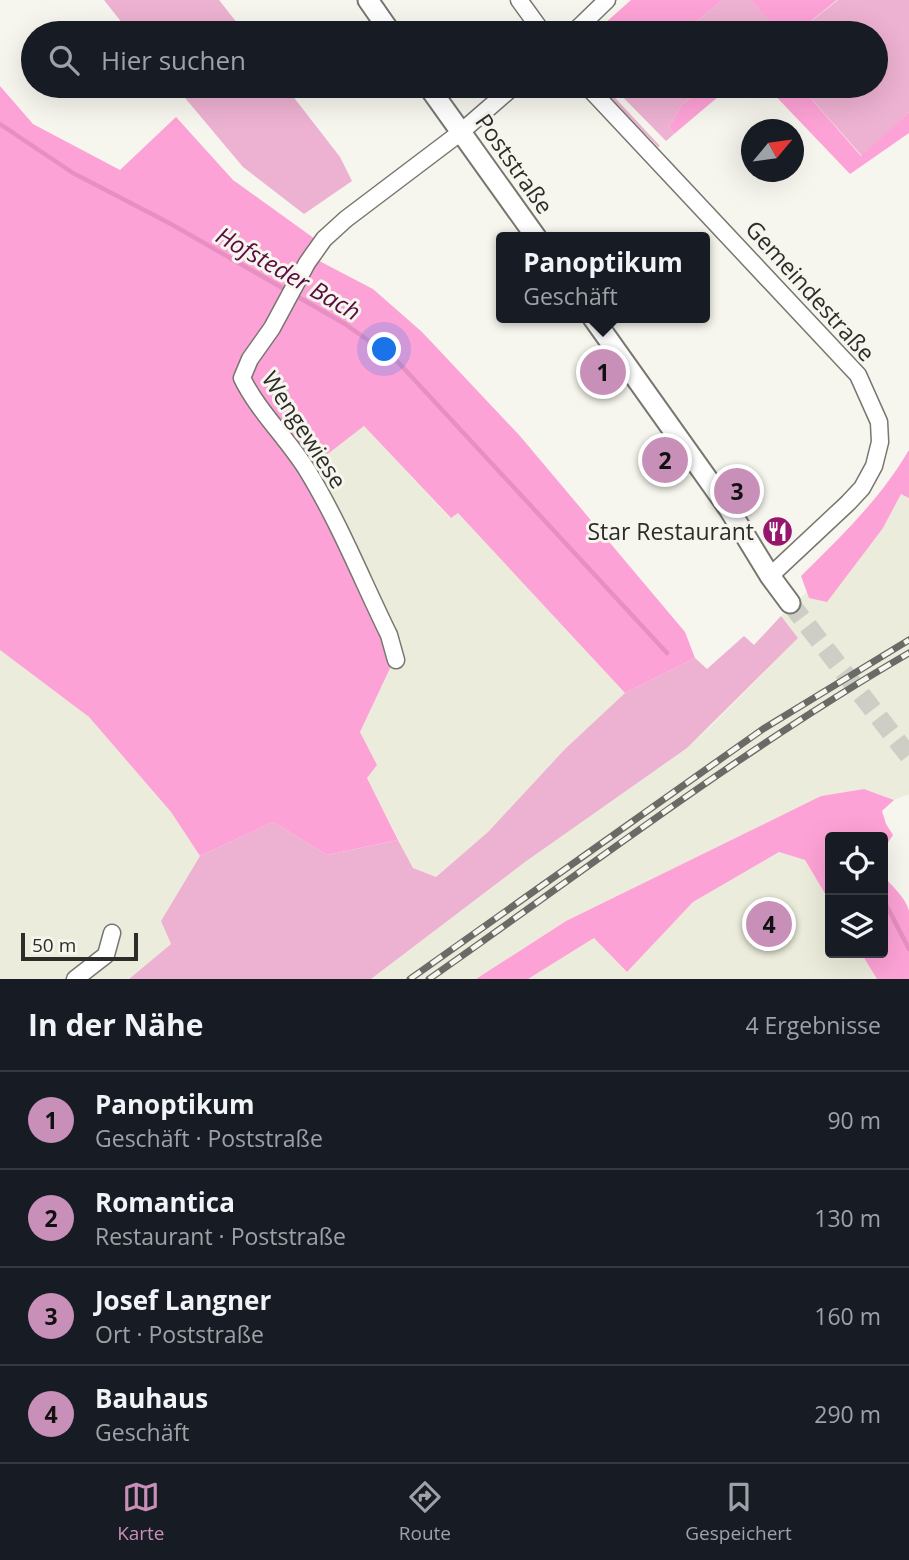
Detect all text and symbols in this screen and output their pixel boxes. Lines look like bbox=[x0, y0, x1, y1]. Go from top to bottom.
search box bbox=[21, 21, 888, 98]
icon: search bbox=[45, 41, 83, 79]
text: Hier suchen bbox=[101, 42, 246, 78]
street label: Poststraße bbox=[469, 107, 561, 220]
north arrow bbox=[741, 119, 804, 182]
street label: Gemeindestraße bbox=[739, 213, 883, 368]
water label: Hofsteder Bach bbox=[210, 218, 367, 327]
popup bbox=[496, 232, 710, 323]
text: Panoptikum bbox=[523, 244, 683, 280]
text: Geschäft bbox=[523, 280, 618, 312]
your location bbox=[367, 332, 401, 366]
pin: 1 bbox=[580, 346, 626, 398]
street label: Wengewiese bbox=[255, 365, 355, 494]
pin: 2 bbox=[642, 434, 688, 486]
pin: 3 bbox=[714, 465, 760, 517]
place label: Star Restaurant bbox=[587, 515, 754, 547]
restaurant icon: Star Restaurant bbox=[760, 515, 794, 549]
map controls bbox=[825, 832, 888, 958]
button: locate bbox=[825, 832, 888, 895]
button: layers bbox=[825, 895, 888, 958]
pin: 4 bbox=[746, 898, 792, 950]
scale bar bbox=[21, 930, 138, 962]
text: 50 m bbox=[32, 932, 76, 958]
text: In der Nähe bbox=[28, 1004, 204, 1045]
text: 4 Ergebnisse bbox=[745, 1009, 881, 1041]
text: Panoptikum bbox=[95, 1086, 255, 1122]
text: 1 bbox=[44, 1104, 58, 1136]
text: 90 m bbox=[827, 1104, 881, 1136]
text: Geschäft · Poststraße bbox=[95, 1122, 323, 1154]
text: Romantica bbox=[95, 1184, 235, 1220]
text: 2 bbox=[44, 1202, 58, 1234]
text: 130 m bbox=[814, 1202, 881, 1234]
text: Restaurant · Poststraße bbox=[95, 1220, 346, 1252]
text: Josef Langner bbox=[95, 1282, 271, 1318]
text: 3 bbox=[44, 1300, 58, 1332]
text: 160 m bbox=[814, 1300, 881, 1332]
text: Ort · Poststraße bbox=[95, 1318, 264, 1350]
text: Bauhaus bbox=[95, 1380, 208, 1416]
text: 4 bbox=[44, 1398, 58, 1430]
text: 290 m bbox=[814, 1398, 881, 1430]
text: Geschäft bbox=[95, 1416, 189, 1448]
tab: Karte bbox=[117, 1478, 165, 1546]
tab: Route bbox=[399, 1478, 451, 1546]
tab: Gespeichert bbox=[685, 1478, 792, 1546]

